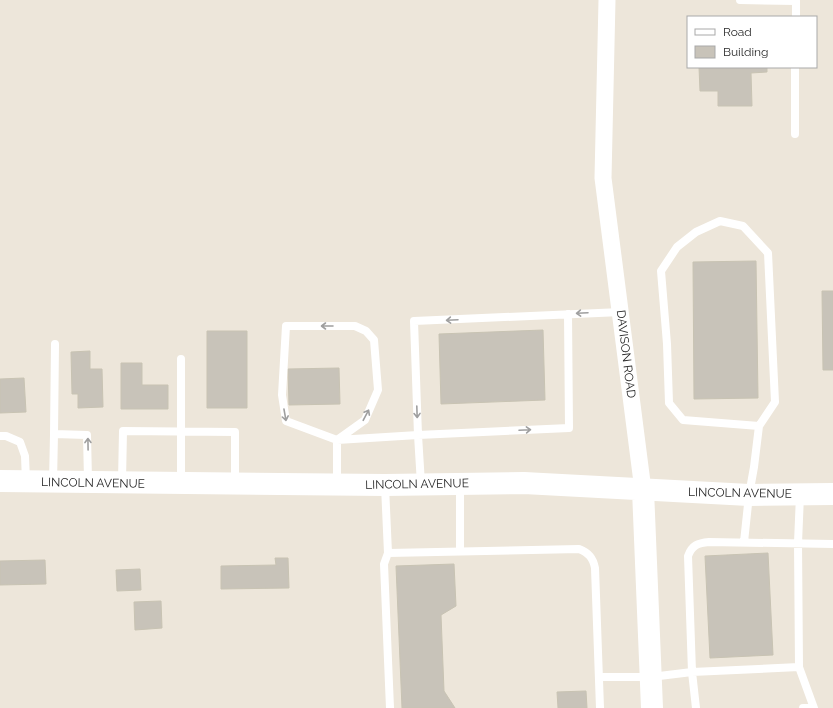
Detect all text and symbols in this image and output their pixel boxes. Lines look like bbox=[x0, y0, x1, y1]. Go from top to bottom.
legend bbox=[687, 16, 817, 68]
text: Road bbox=[723, 25, 752, 39]
text: Building bbox=[723, 45, 769, 59]
street label: DAVISON ROAD bbox=[614, 309, 638, 399]
one-way arrow bbox=[576, 310, 589, 317]
one-way arrow bbox=[446, 316, 459, 323]
one-way arrow bbox=[321, 322, 334, 330]
one-way arrow bbox=[414, 405, 421, 418]
one-way arrow bbox=[281, 408, 289, 421]
one-way arrow bbox=[363, 409, 371, 421]
one-way arrow bbox=[518, 426, 531, 433]
one-way arrow bbox=[84, 438, 91, 451]
street label: LINCOLN AVENUE bbox=[41, 475, 145, 491]
street label: LINCOLN AVENUE bbox=[365, 476, 469, 492]
street label: LINCOLN AVENUE bbox=[688, 485, 792, 501]

